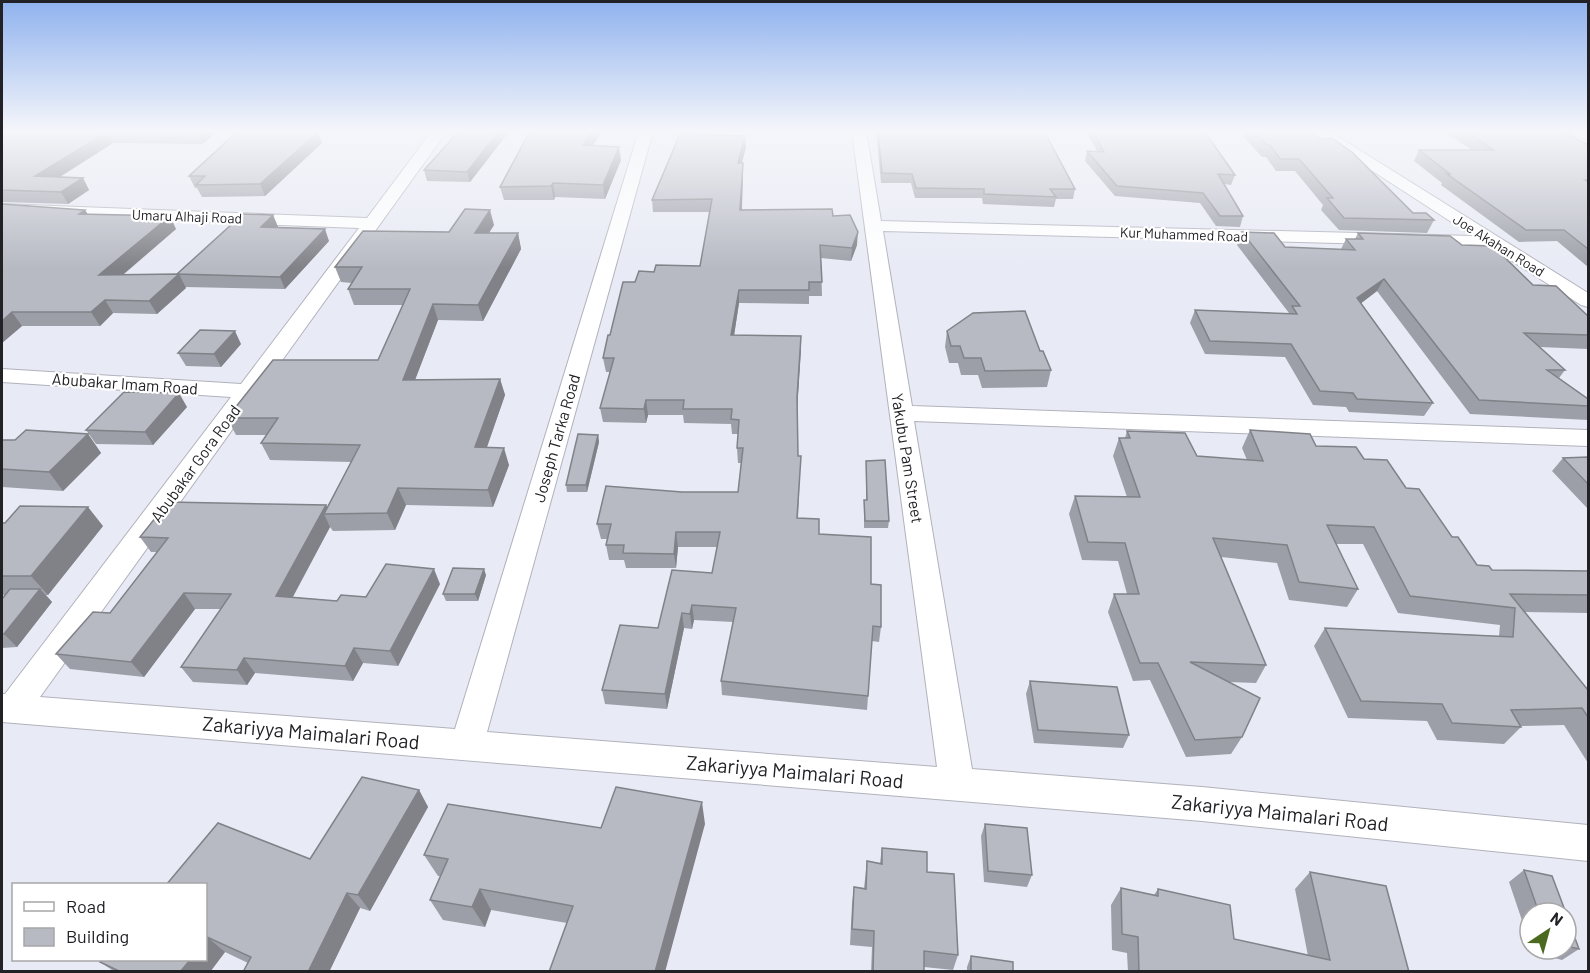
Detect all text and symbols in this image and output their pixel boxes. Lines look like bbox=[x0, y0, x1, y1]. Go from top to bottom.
street label: Umaru Alhaji Road bbox=[132, 206, 242, 226]
street label: Joe Akahan Road bbox=[1450, 210, 1548, 280]
street label: Kur Muhammed Road bbox=[1120, 223, 1248, 245]
street label: Abubakar Imam Road bbox=[51, 368, 199, 398]
street label: Joseph Tarka Road bbox=[529, 372, 583, 504]
street label: Yakubu Pam Street bbox=[888, 392, 928, 524]
street label: Abubakar Gora Road bbox=[146, 401, 244, 525]
street label: Zakariyya Maimalari Road bbox=[201, 711, 421, 753]
street label: Zakariyya Maimalari Road bbox=[685, 750, 905, 792]
street label: Zakariyya Maimalari Road bbox=[1170, 789, 1390, 835]
legend bbox=[12, 883, 207, 961]
text: Road bbox=[66, 895, 106, 917]
north arrow bbox=[1518, 901, 1578, 961]
text: N bbox=[1547, 908, 1567, 929]
text: Building bbox=[66, 925, 129, 947]

